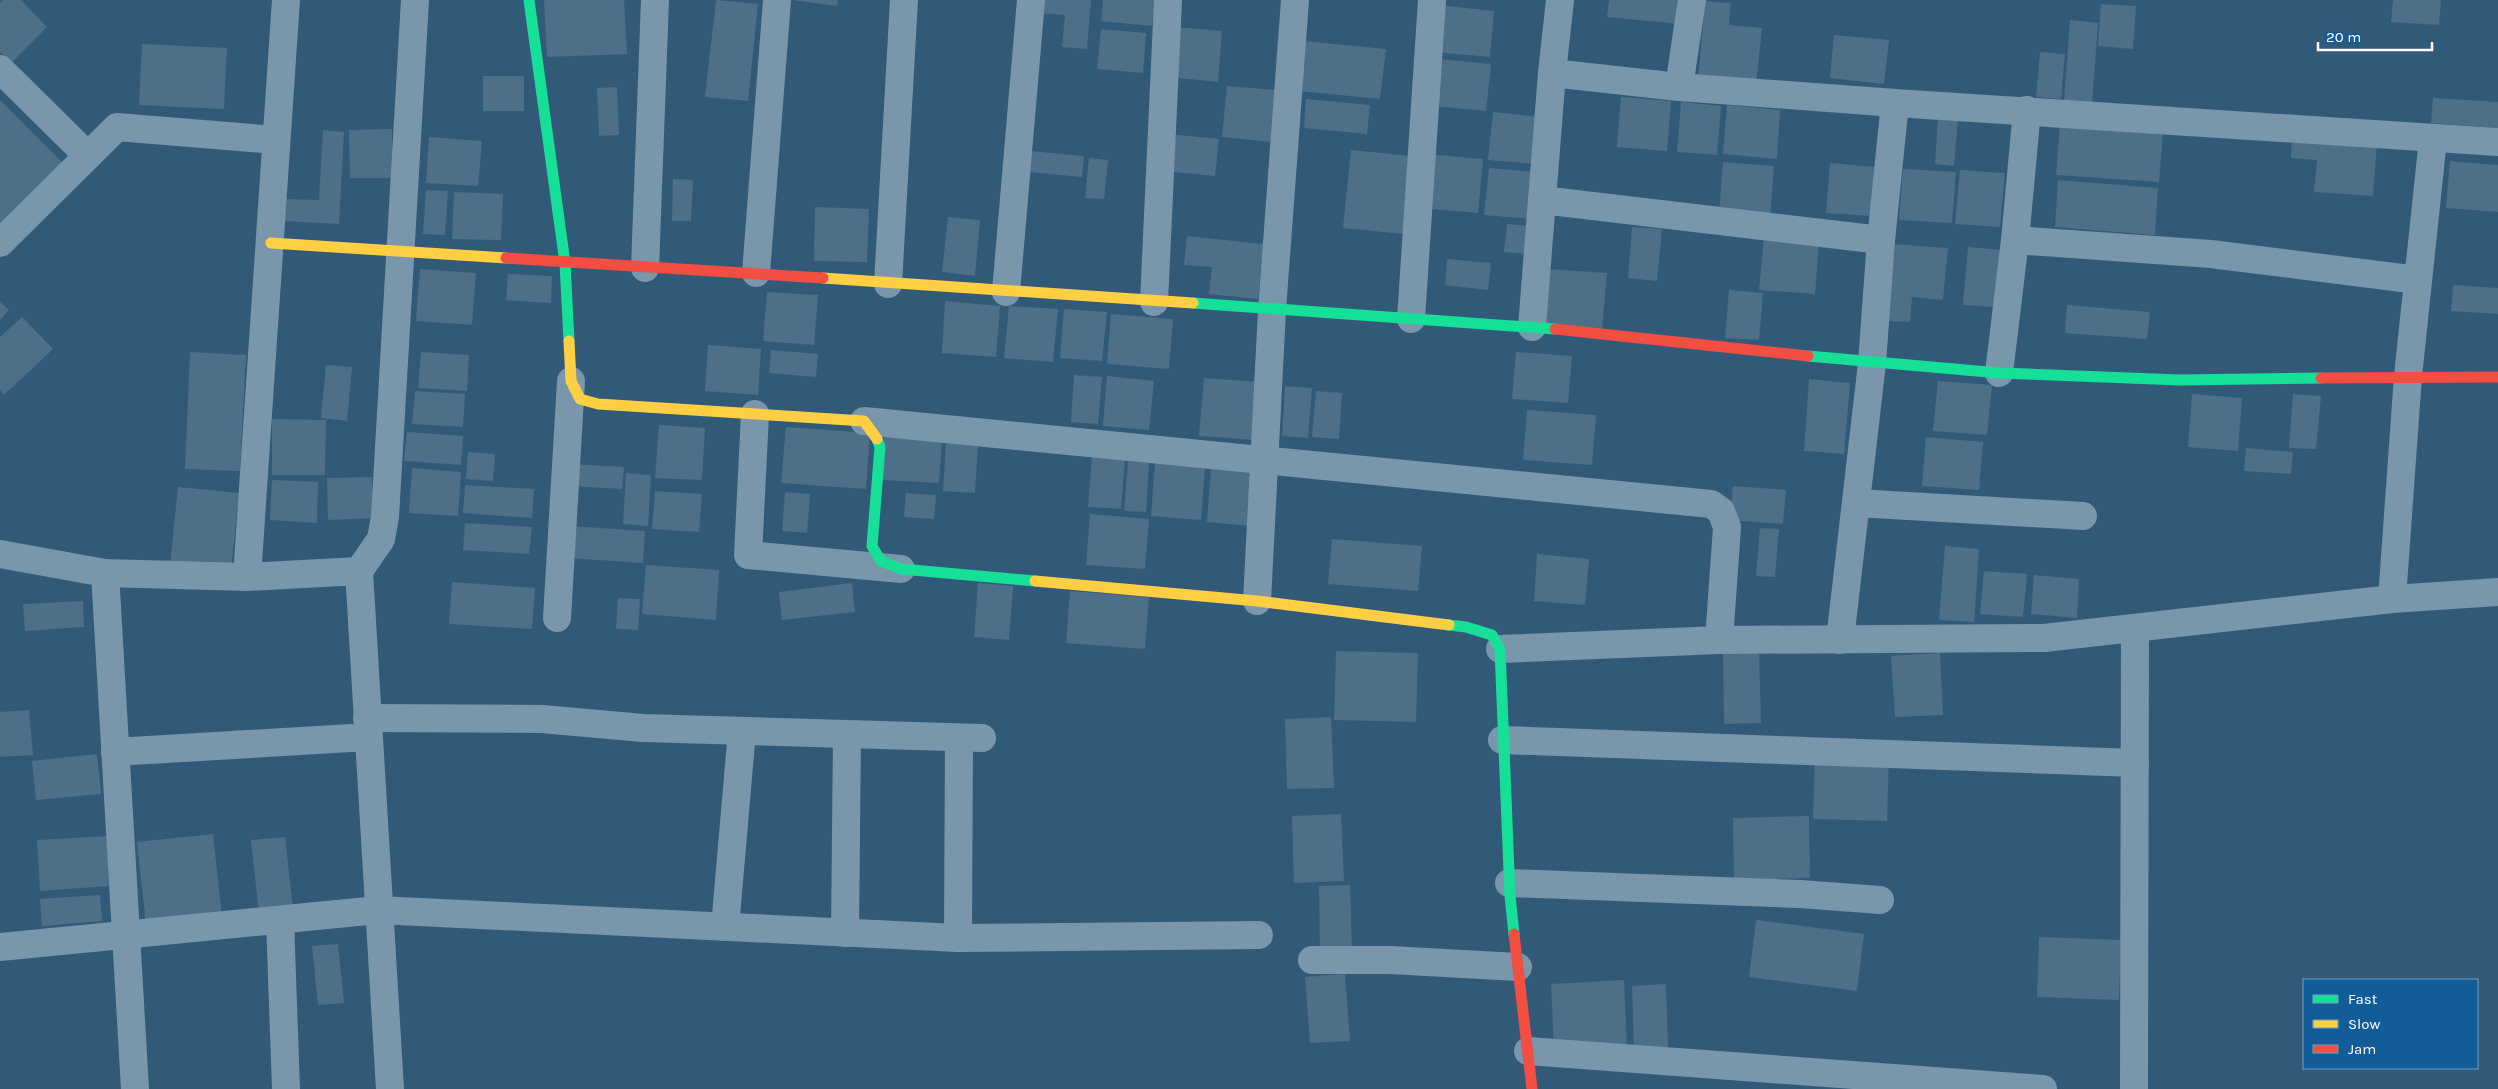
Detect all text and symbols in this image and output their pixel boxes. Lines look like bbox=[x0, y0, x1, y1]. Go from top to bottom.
scale bar bbox=[2318, 20, 2432, 52]
text: 20 m bbox=[2326, 28, 2361, 46]
legend bbox=[2303, 979, 2478, 1069]
text: Fast bbox=[2348, 990, 2378, 1008]
text: Slow bbox=[2348, 1015, 2380, 1033]
text: Jam bbox=[2348, 1040, 2376, 1058]

